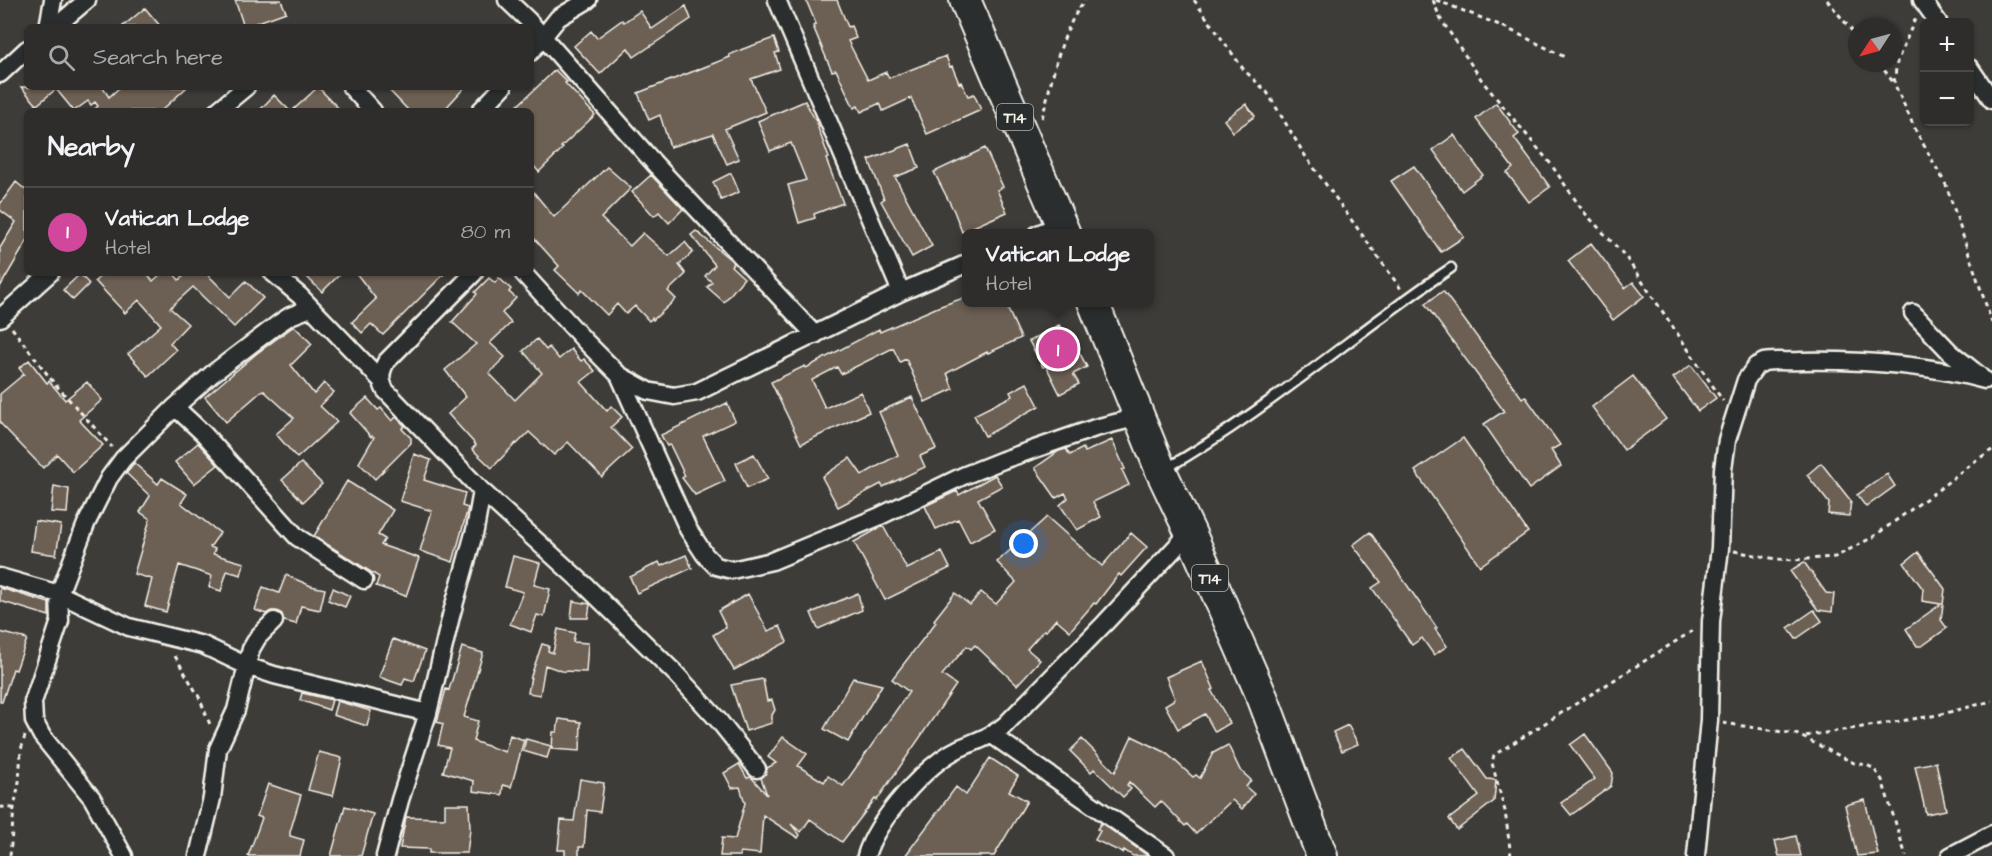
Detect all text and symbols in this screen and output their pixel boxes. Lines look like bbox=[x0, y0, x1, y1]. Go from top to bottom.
north arrow bbox=[1848, 18, 1902, 72]
map controls bbox=[1920, 18, 1974, 126]
button: + bbox=[1920, 18, 1974, 72]
search box bbox=[24, 24, 534, 90]
icon: search bbox=[45, 41, 78, 74]
text: Search here bbox=[93, 42, 223, 73]
button: − bbox=[1920, 72, 1974, 126]
road number: T14 bbox=[997, 104, 1033, 130]
text: Nearby bbox=[48, 129, 135, 165]
text: Vatican Lodge bbox=[105, 203, 249, 234]
text: 1 bbox=[66, 218, 69, 246]
text: 80 m bbox=[461, 218, 510, 246]
popup bbox=[962, 229, 1154, 307]
text: Hotel bbox=[105, 234, 150, 262]
text: Vatican Lodge bbox=[986, 239, 1130, 270]
text: Hotel bbox=[986, 270, 1031, 298]
pin: 1 bbox=[1038, 326, 1078, 372]
your location bbox=[1009, 529, 1038, 558]
road number: T14 bbox=[1192, 565, 1228, 591]

